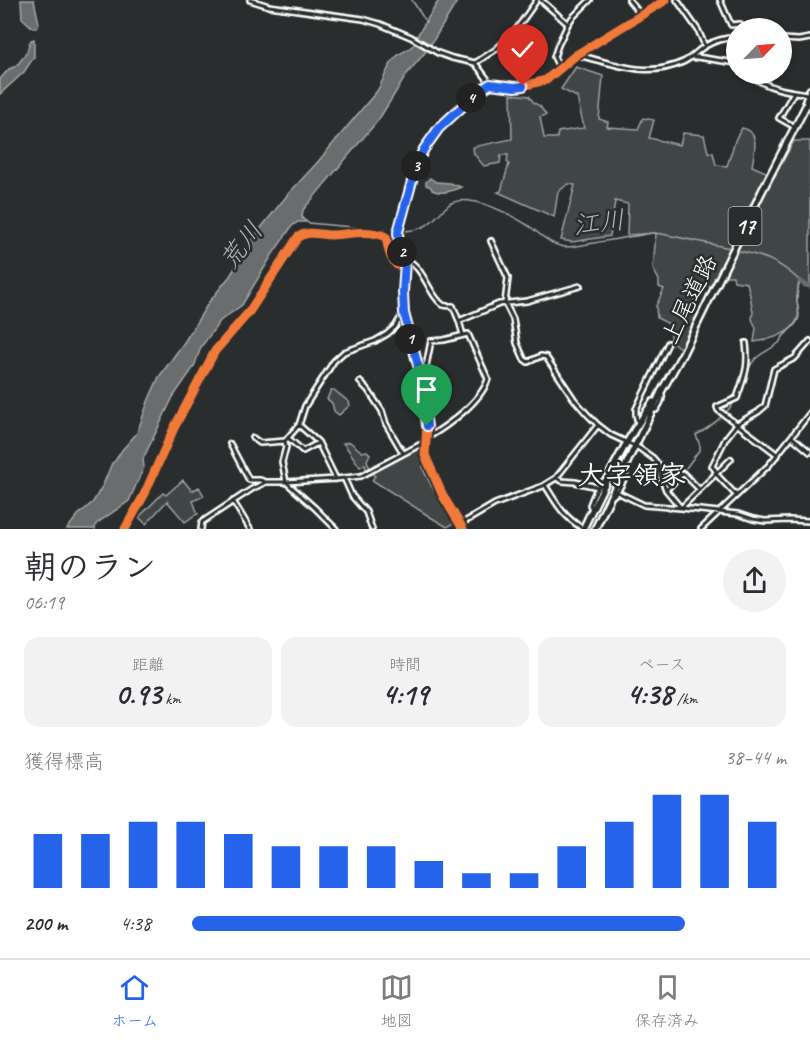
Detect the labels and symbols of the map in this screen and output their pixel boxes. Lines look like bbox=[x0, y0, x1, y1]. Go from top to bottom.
north arrow bbox=[726, 18, 792, 84]
pin bbox=[497, 24, 548, 86]
pin: 4 bbox=[456, 83, 486, 113]
pin: 3 bbox=[401, 151, 431, 181]
water label: 江川 bbox=[571, 203, 627, 242]
road number: 17 bbox=[728, 207, 762, 245]
water label: 荒川 bbox=[212, 215, 270, 276]
pin: 2 bbox=[387, 237, 417, 267]
street label: 上尾道路 bbox=[654, 249, 724, 349]
pin: 1 bbox=[395, 324, 425, 354]
pin bbox=[401, 364, 452, 426]
district label: 大字領家 bbox=[578, 458, 686, 492]

